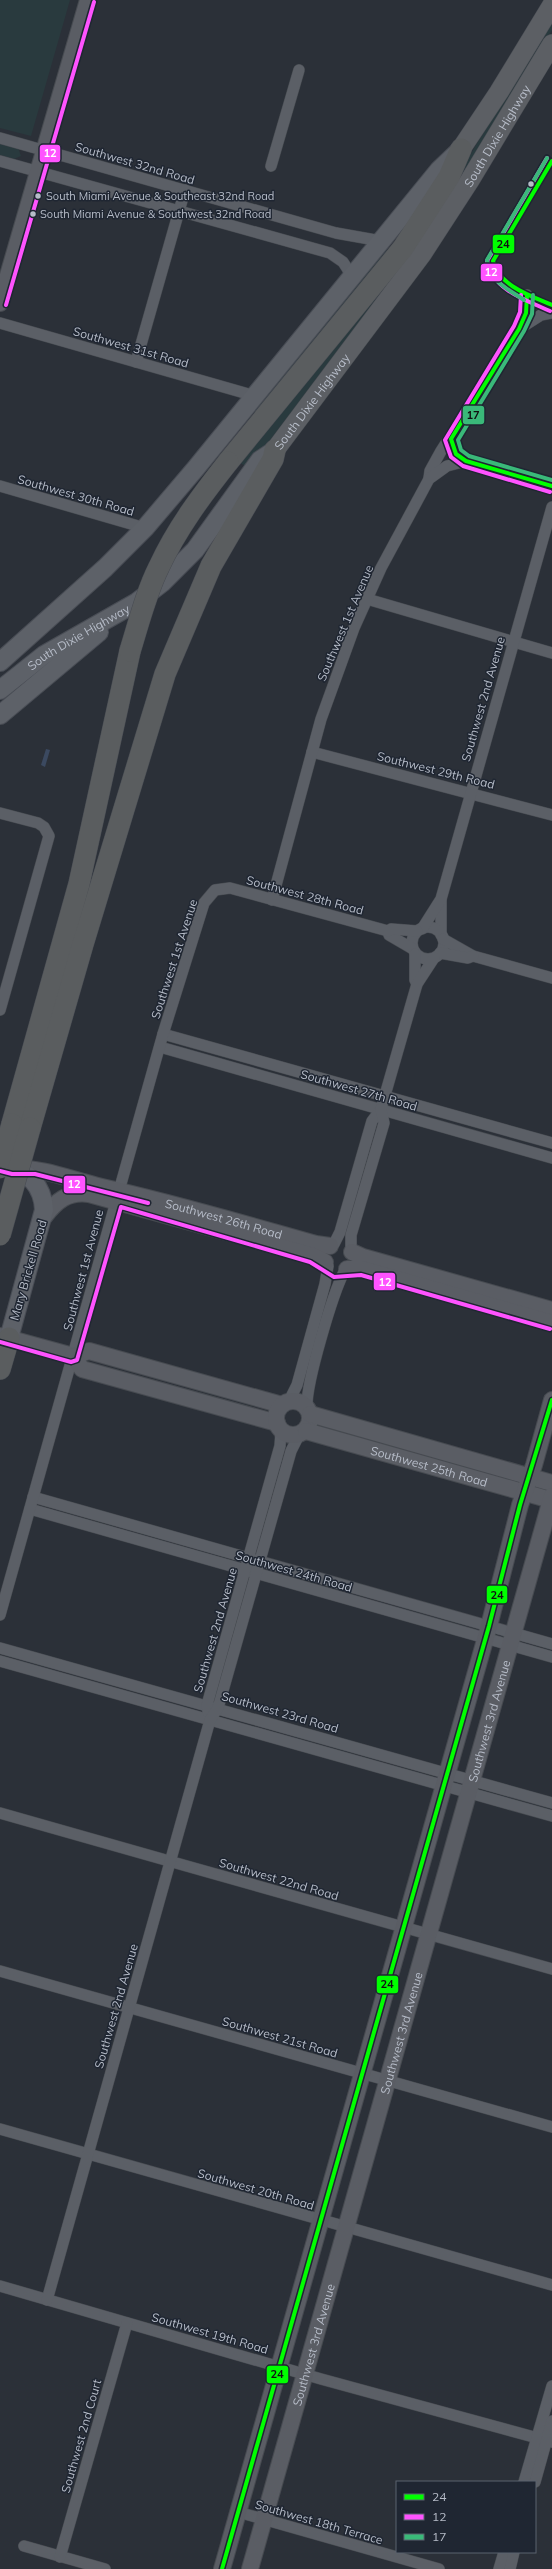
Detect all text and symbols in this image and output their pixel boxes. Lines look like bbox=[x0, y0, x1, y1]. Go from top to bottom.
street label: South Dixie Highway bbox=[460, 81, 534, 190]
street label: Southwest 32nd Road bbox=[73, 139, 197, 187]
line badge: 12 bbox=[39, 144, 61, 163]
text: 12 bbox=[43, 146, 57, 160]
unlabelled marker bbox=[526, 179, 536, 189]
place label: South Miami Avenue & Southeast 32nd Road bbox=[46, 189, 274, 203]
marker: South Miami Avenue & Southeast 32nd Road bbox=[33, 191, 43, 201]
place label: South Miami Avenue & Southwest 32nd Road bbox=[40, 207, 271, 221]
marker: South Miami Avenue & Southwest 32nd Road bbox=[28, 209, 38, 219]
line badge: 24 bbox=[492, 234, 515, 254]
text: 24 bbox=[496, 237, 510, 251]
line badge: 12 bbox=[480, 263, 503, 282]
text: 12 bbox=[484, 265, 498, 279]
street label: Southwest 31st Road bbox=[71, 323, 191, 371]
street label: South Dixie Highway bbox=[271, 350, 353, 452]
line badge: 17 bbox=[462, 405, 485, 425]
text: 17 bbox=[466, 408, 480, 422]
street label: Southwest 30th Road bbox=[16, 471, 136, 519]
street label: Southwest 1st Avenue bbox=[314, 563, 376, 683]
street label: South Dixie Highway bbox=[24, 600, 133, 673]
street label: Southwest 2nd Avenue bbox=[458, 635, 508, 763]
street label: Southwest 29th Road bbox=[376, 748, 496, 792]
street label: Southwest 28th Road bbox=[245, 872, 365, 918]
street label: Southwest 1st Avenue bbox=[148, 897, 200, 1021]
street label: Southwest 27th Road bbox=[299, 1066, 419, 1114]
line badge: 12 bbox=[63, 1175, 86, 1194]
text: 12 bbox=[67, 1177, 81, 1191]
street label: Southwest 26th Road bbox=[164, 1195, 284, 1242]
street label: Southwest 1st Avenue bbox=[60, 1208, 106, 1332]
street label: Mary Brickell Road bbox=[6, 1218, 50, 1322]
line badge: 12 bbox=[373, 1272, 396, 1291]
text: 12 bbox=[378, 1275, 392, 1289]
street label: Southwest 25th Road bbox=[369, 1442, 489, 1489]
street label: Southwest 24th Road bbox=[234, 1547, 354, 1595]
street label: Southwest 2nd Avenue bbox=[190, 1566, 240, 1694]
line badge: 24 bbox=[486, 1585, 508, 1604]
text: 24 bbox=[490, 1588, 504, 1602]
street label: Southwest 3rd Avenue bbox=[464, 1658, 513, 1784]
street label: Southwest 23rd Road bbox=[220, 1688, 340, 1736]
street label: Southwest 22nd Road bbox=[217, 1855, 341, 1903]
street label: Southwest 2nd Avenue bbox=[91, 1942, 141, 2070]
street label: Southwest 3rd Avenue bbox=[377, 1970, 425, 2096]
line badge: 24 bbox=[376, 1975, 399, 1994]
text: 24 bbox=[380, 1977, 394, 1991]
street label: Southwest 21st Road bbox=[220, 2013, 340, 2061]
street label: Southwest 20th Road bbox=[196, 2165, 316, 2213]
street label: Southwest 3rd Avenue bbox=[289, 2282, 337, 2408]
street label: Southwest 19th Road bbox=[150, 2309, 270, 2357]
line badge: 24 bbox=[266, 2365, 289, 2384]
text: 24 bbox=[270, 2367, 284, 2381]
street label: Southwest 2nd Court bbox=[58, 2377, 104, 2495]
legend bbox=[396, 2481, 536, 2553]
text: 24 bbox=[432, 2489, 446, 2504]
street label: Southwest 18th Terrace bbox=[253, 2497, 385, 2547]
text: 12 bbox=[432, 2509, 446, 2524]
text: 17 bbox=[432, 2529, 446, 2544]

